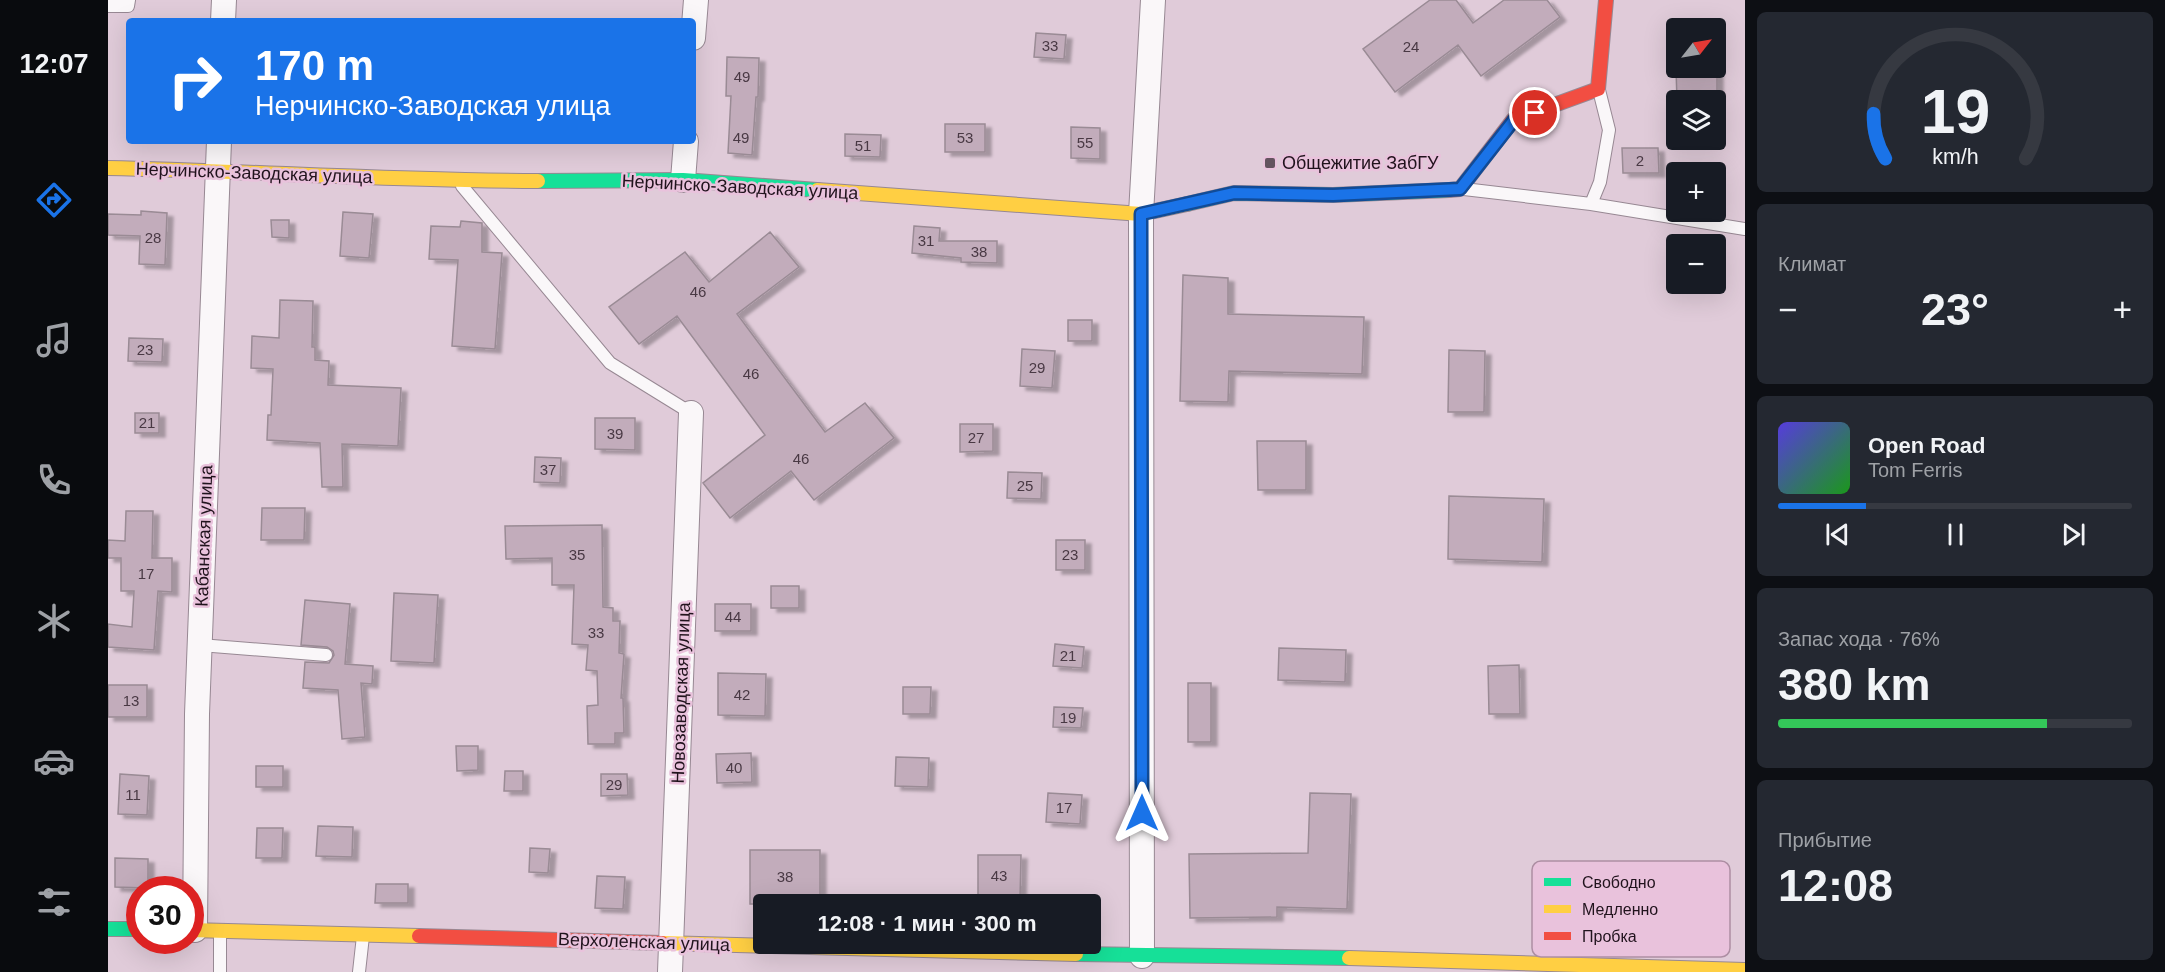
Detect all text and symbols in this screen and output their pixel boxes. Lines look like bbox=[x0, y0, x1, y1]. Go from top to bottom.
north arrow bbox=[1666, 18, 1726, 78]
map controls bbox=[1666, 18, 1726, 294]
house number: 33 bbox=[1042, 37, 1058, 54]
house number: 24 bbox=[1403, 38, 1419, 55]
icon: right bbox=[156, 42, 234, 120]
text: 170 m bbox=[255, 42, 374, 89]
text: 12:07 bbox=[19, 49, 89, 79]
house number: 49 bbox=[734, 68, 750, 85]
text: 19 bbox=[1920, 77, 1990, 146]
pin bbox=[1509, 87, 1560, 138]
button: layers bbox=[1666, 90, 1726, 150]
text: Нерчинско-Заводская улица bbox=[255, 91, 610, 121]
icon: arrive bbox=[1518, 96, 1551, 129]
house number: 49 bbox=[733, 129, 749, 146]
house number: 53 bbox=[957, 129, 973, 146]
house number: 55 bbox=[1077, 134, 1093, 151]
house number: 51 bbox=[855, 137, 871, 154]
text: km/h bbox=[1932, 145, 1978, 169]
house number: 2 bbox=[1636, 152, 1644, 169]
place label: Общежитие ЗабГУ bbox=[1282, 153, 1439, 173]
marker: Общежитие ЗабГУ bbox=[1263, 156, 1277, 170]
street label: Нерчинско-Заводская улица bbox=[135, 159, 374, 187]
button: + bbox=[1666, 162, 1726, 222]
street label: Нерчинско-Заводская улица bbox=[621, 171, 860, 203]
icon: directions bbox=[33, 179, 75, 221]
house number: 28 bbox=[145, 229, 161, 246]
house number: 31 bbox=[918, 232, 934, 249]
button: − bbox=[1666, 234, 1726, 294]
house number: 38 bbox=[971, 243, 987, 260]
text: Климат bbox=[1778, 253, 1846, 275]
house number: 46 bbox=[690, 283, 706, 300]
text: 23° bbox=[1921, 284, 1989, 335]
text: − bbox=[1778, 291, 1797, 328]
text: + bbox=[2113, 291, 2132, 328]
icon: music bbox=[33, 319, 75, 361]
house number: 23 bbox=[137, 341, 153, 358]
house number: 29 bbox=[1029, 359, 1045, 376]
house number: 46 bbox=[743, 365, 759, 382]
house number: 21 bbox=[139, 414, 155, 431]
house number: 39 bbox=[607, 425, 623, 442]
house number: 27 bbox=[968, 429, 984, 446]
text: Open Road bbox=[1868, 433, 1985, 458]
house number: 46 bbox=[793, 450, 809, 467]
icon: phone bbox=[33, 459, 75, 501]
text: Tom Ferris bbox=[1868, 459, 1962, 481]
house number: 37 bbox=[540, 461, 556, 478]
street label: Кабанская улица bbox=[192, 464, 217, 607]
house number: 25 bbox=[1017, 477, 1033, 494]
icon: previous bbox=[1821, 518, 1854, 551]
icon: pause bbox=[1939, 518, 1972, 551]
icon: next bbox=[2057, 518, 2090, 551]
house number: 35 bbox=[569, 546, 585, 563]
house number: 23 bbox=[1062, 546, 1078, 563]
house number: 17 bbox=[138, 565, 154, 582]
icon: climate bbox=[33, 600, 75, 642]
street label: Новозаводская улица bbox=[668, 601, 694, 784]
house number: 44 bbox=[725, 608, 741, 625]
house number: 33 bbox=[588, 624, 604, 641]
text: Запас хода · 76% bbox=[1778, 628, 1940, 650]
house number: 21 bbox=[1060, 647, 1076, 664]
text: 380 km bbox=[1778, 659, 1931, 710]
house number: 42 bbox=[734, 686, 750, 703]
house number: 13 bbox=[123, 692, 139, 709]
house number: 19 bbox=[1060, 709, 1076, 726]
icon: car bbox=[33, 740, 75, 782]
house number: 40 bbox=[726, 759, 742, 776]
house number: 29 bbox=[606, 776, 622, 793]
position arrow bbox=[1110, 781, 1174, 845]
house number: 11 bbox=[125, 786, 141, 803]
house number: 17 bbox=[1056, 799, 1072, 816]
text: Прибытие bbox=[1778, 829, 1872, 851]
text: 12:08 bbox=[1778, 860, 1893, 911]
legend bbox=[1532, 861, 1730, 957]
house number: 43 bbox=[991, 867, 1007, 884]
house number: 38 bbox=[777, 868, 793, 885]
text: Свободно bbox=[1582, 874, 1656, 891]
speed limit sign: 30 bbox=[126, 876, 204, 954]
icon: filters bbox=[33, 881, 75, 923]
text: Медленно bbox=[1582, 901, 1658, 918]
text: 12:08 · 1 мин · 300 m bbox=[817, 911, 1037, 936]
text: Пробка bbox=[1582, 928, 1637, 945]
street label: Верхоленская улица bbox=[558, 929, 731, 955]

